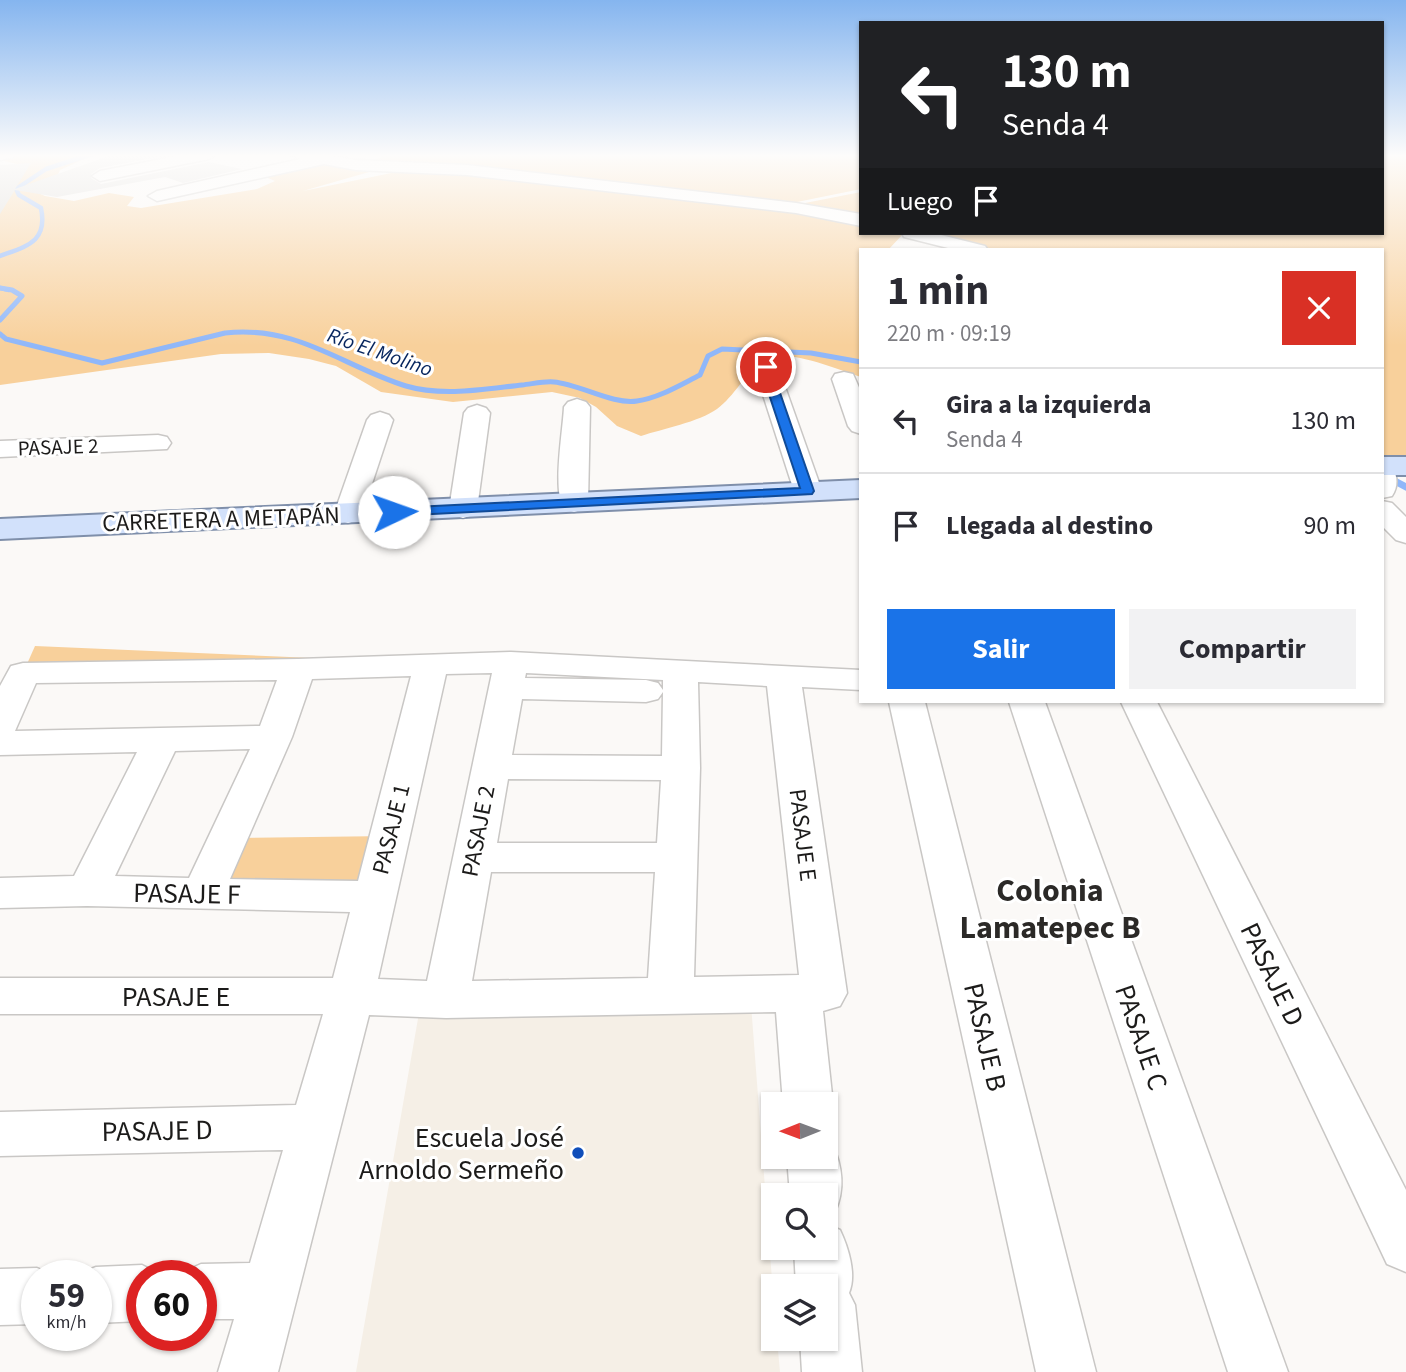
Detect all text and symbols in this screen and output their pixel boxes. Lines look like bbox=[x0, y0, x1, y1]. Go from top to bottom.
text: 130 m bbox=[1002, 37, 1131, 107]
icon: left bbox=[887, 49, 978, 140]
text: Senda 4 bbox=[1002, 102, 1109, 148]
icon: arrive bbox=[967, 182, 1005, 220]
text: Luego bbox=[887, 183, 953, 220]
text: 1 min bbox=[887, 261, 989, 321]
button: close bbox=[1282, 271, 1356, 345]
text: 220 m · 09:19 bbox=[887, 317, 1011, 350]
water label: Río El Molino bbox=[323, 320, 437, 384]
pin bbox=[736, 337, 796, 397]
icon: arrive bbox=[747, 348, 785, 386]
text: Gira a la izquierda bbox=[946, 386, 1151, 423]
icon: left bbox=[887, 402, 925, 440]
text: 130 m bbox=[1290, 402, 1356, 439]
text: Senda 4 bbox=[946, 423, 1023, 456]
street label: PASAJE 2 bbox=[17, 431, 99, 463]
position arrow bbox=[357, 475, 431, 549]
street label: CARRETERA A METAPÁN bbox=[102, 498, 340, 541]
icon: arrive bbox=[887, 507, 925, 545]
text: Llegada al destino bbox=[946, 507, 1153, 544]
text: 90 m bbox=[1303, 507, 1356, 544]
button: Salir bbox=[887, 609, 1115, 689]
button: Compartir bbox=[1129, 609, 1356, 689]
street label: PASAJE 1 bbox=[363, 780, 420, 878]
street label: PASAJE 2 bbox=[453, 782, 504, 880]
street label: PASAJE E bbox=[779, 787, 826, 883]
district label: Colonia Lamatepec B bbox=[959, 868, 1141, 951]
street label: PASAJE F bbox=[133, 873, 241, 915]
street label: PASAJE D bbox=[1230, 916, 1314, 1033]
street label: PASAJE E bbox=[122, 977, 230, 1017]
street label: PASAJE B bbox=[953, 979, 1017, 1095]
street label: PASAJE C bbox=[1104, 979, 1178, 1096]
north arrow bbox=[761, 1092, 838, 1169]
map controls bbox=[761, 1092, 838, 1351]
street label: PASAJE D bbox=[101, 1110, 213, 1152]
place label: Escuela José Arnoldo Sermeño bbox=[359, 1118, 564, 1190]
marker: Escuela José Arnoldo Sermeño bbox=[570, 1145, 586, 1161]
button: search bbox=[761, 1183, 838, 1260]
speed limit sign: 60 bbox=[126, 1260, 217, 1351]
text: 59 bbox=[48, 1271, 85, 1321]
button: layers bbox=[761, 1274, 838, 1351]
text: km/h bbox=[47, 1310, 86, 1335]

